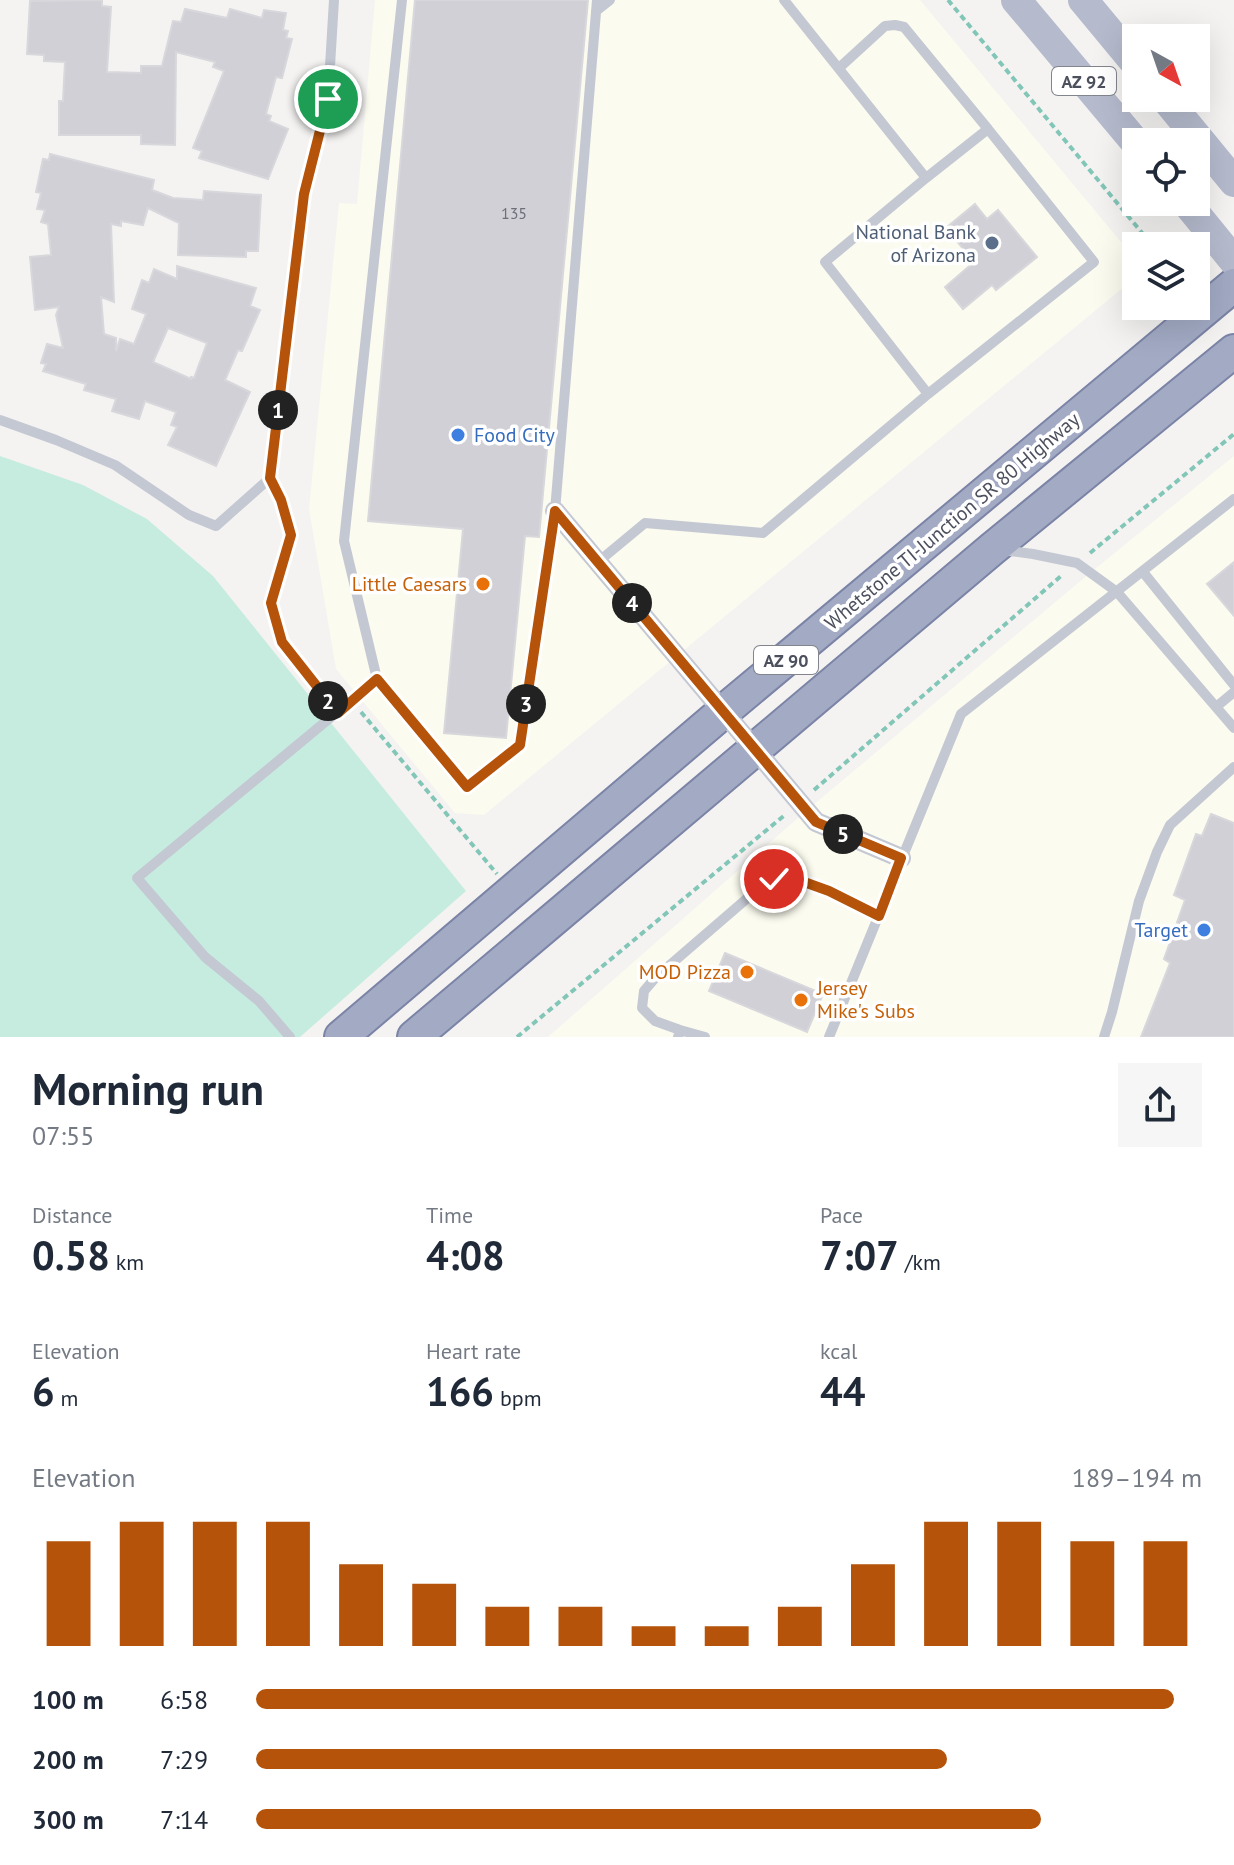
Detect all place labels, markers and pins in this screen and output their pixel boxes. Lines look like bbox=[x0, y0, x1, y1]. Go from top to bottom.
pin bbox=[294, 65, 362, 133]
place label: National Bank of Arizona bbox=[856, 219, 976, 268]
marker: National Bank of Arizona bbox=[983, 234, 1001, 252]
pin: 1 bbox=[258, 390, 298, 430]
place label: Food City bbox=[474, 422, 555, 448]
marker: Food City bbox=[449, 426, 467, 444]
place label: Little Caesars bbox=[352, 571, 467, 597]
marker: Little Caesars bbox=[474, 575, 492, 593]
pin: 4 bbox=[612, 583, 652, 623]
pin: 2 bbox=[308, 681, 348, 721]
pin: 3 bbox=[506, 684, 546, 724]
pin: 5 bbox=[823, 814, 863, 854]
pin bbox=[740, 845, 808, 913]
place label: Target bbox=[1135, 917, 1188, 943]
marker: Target bbox=[1195, 921, 1213, 939]
place label: MOD Pizza bbox=[639, 959, 731, 985]
marker: MOD Pizza bbox=[738, 963, 756, 981]
place label: Jersey Mike's Subs bbox=[816, 975, 915, 1024]
marker: Jersey Mike's Subs bbox=[792, 991, 810, 1009]

